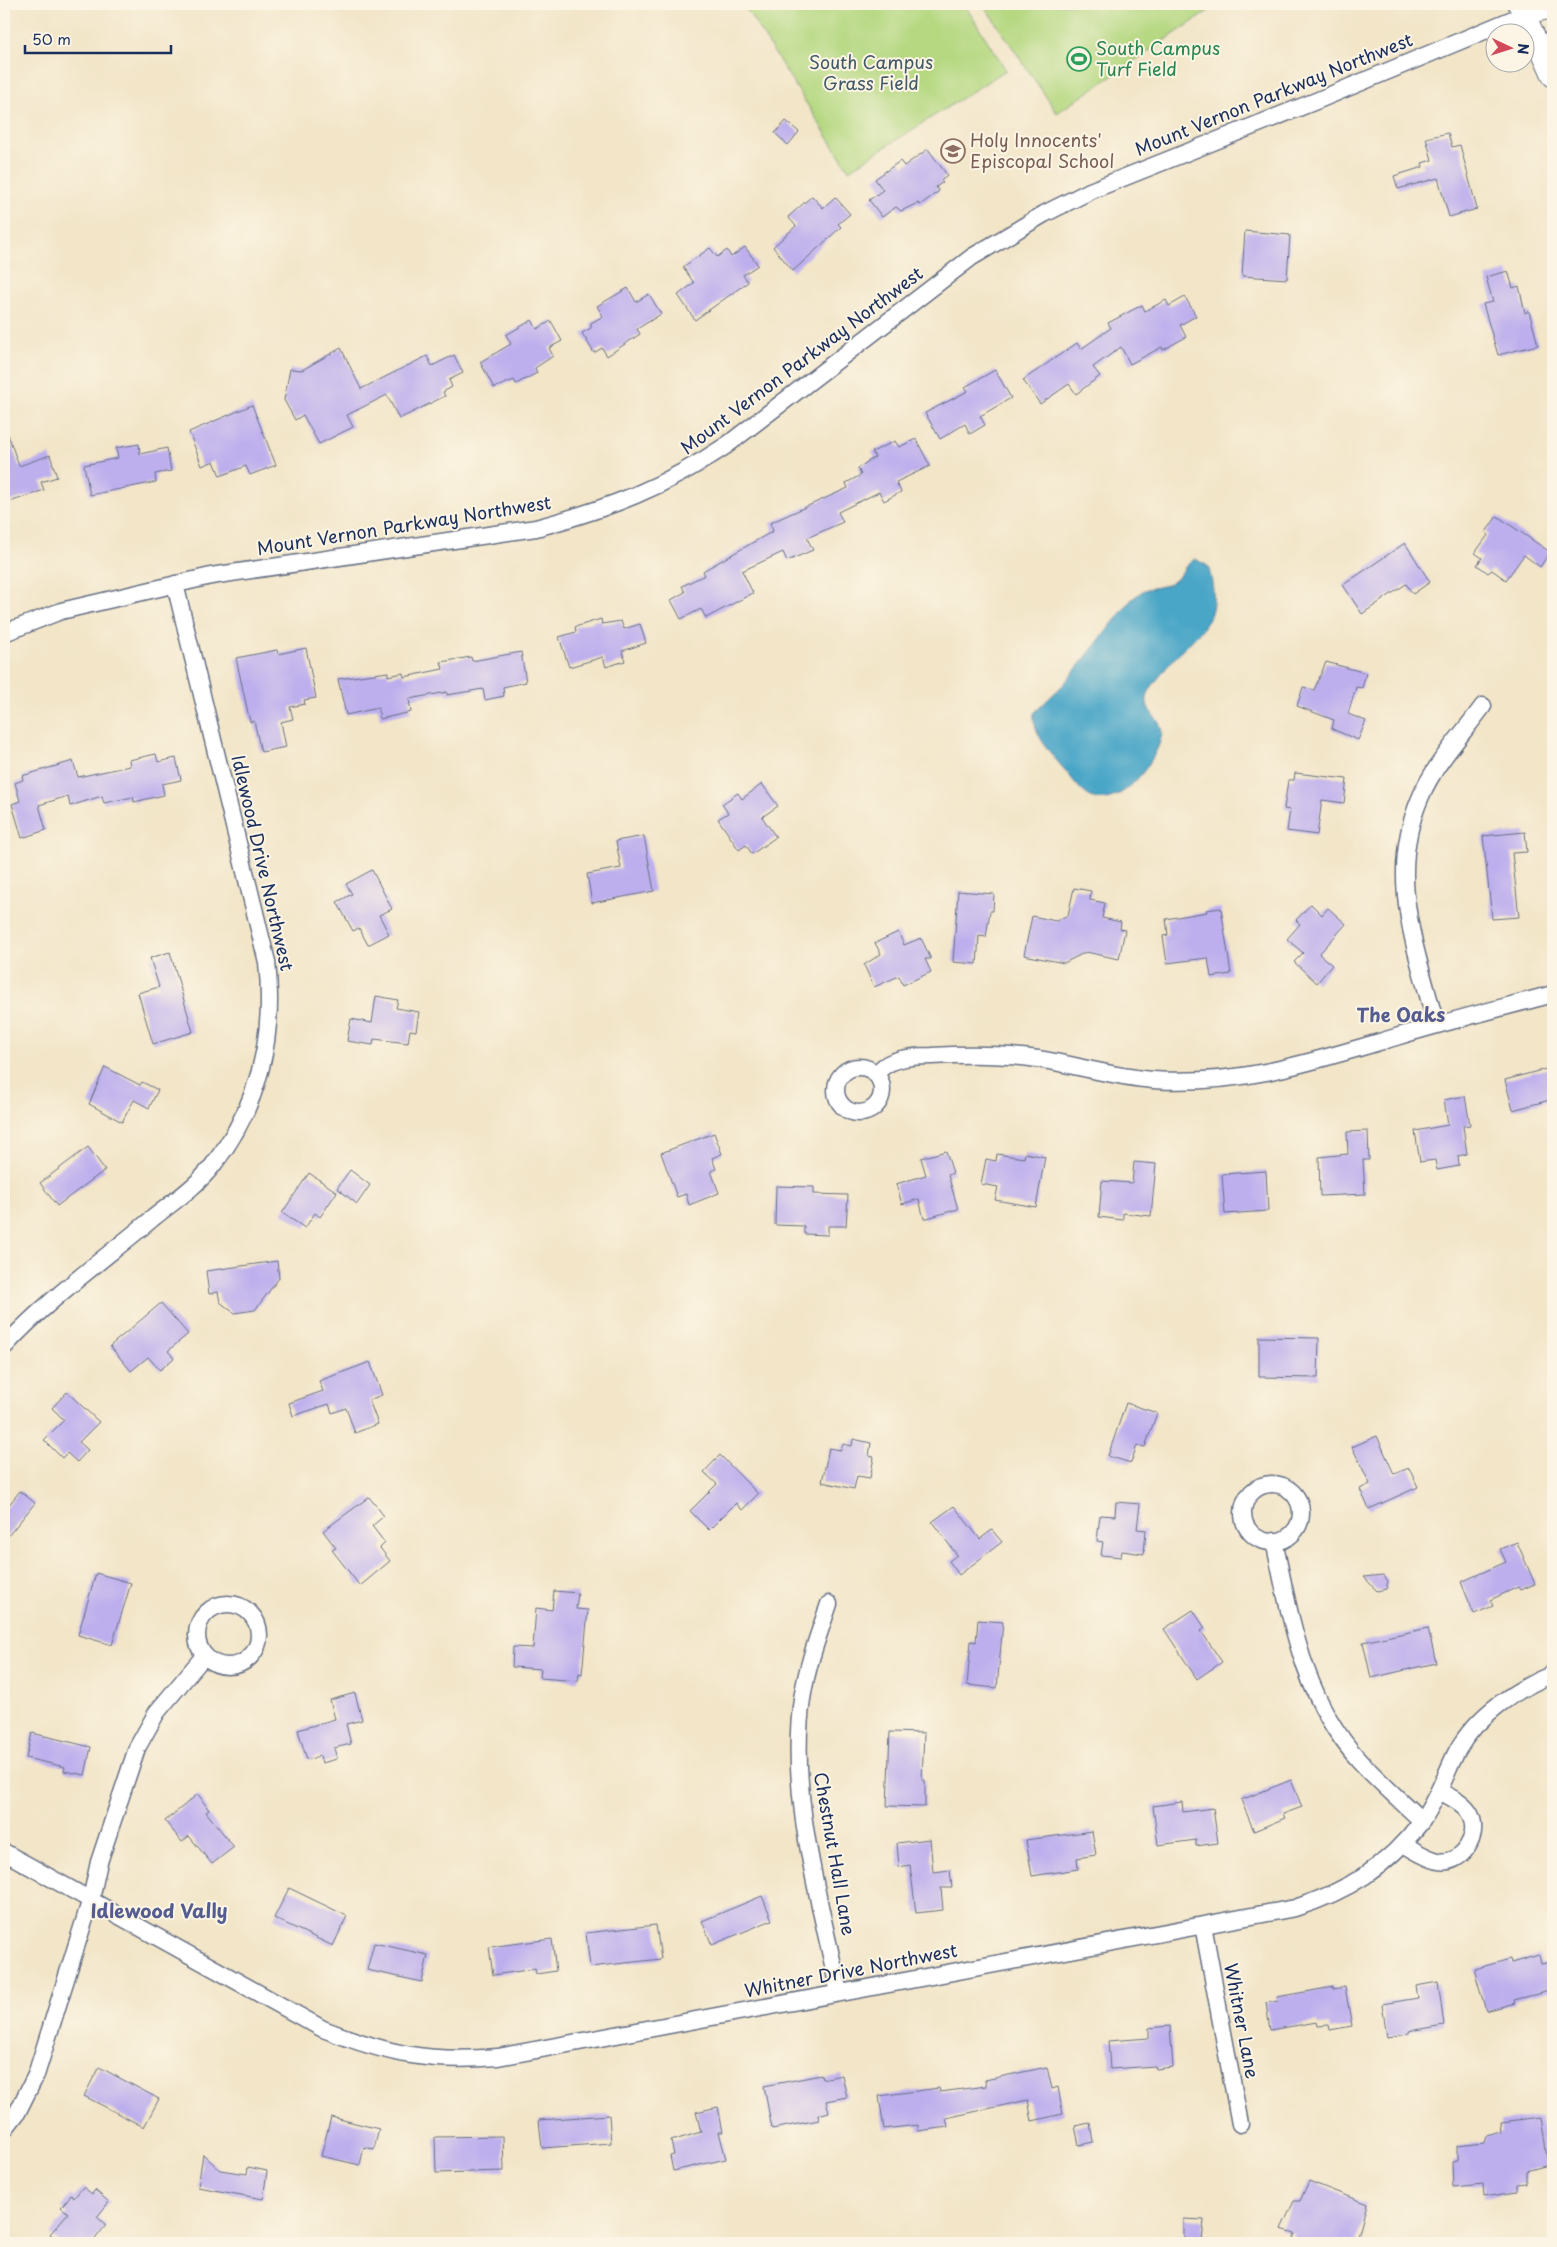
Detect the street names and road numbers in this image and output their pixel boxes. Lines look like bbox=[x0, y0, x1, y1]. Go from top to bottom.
street label: Mount Vernon Parkway Northwest bbox=[1130, 25, 1416, 162]
street label: Mount Vernon Parkway Northwest bbox=[674, 259, 928, 460]
street label: Mount Vernon Parkway Northwest bbox=[255, 488, 553, 561]
street label: Idlewood Drive Northwest bbox=[225, 752, 301, 973]
street label: Chestnut Hall Lane bbox=[808, 1770, 863, 1938]
street label: Whitner Drive Northwest bbox=[742, 1936, 959, 2003]
street label: Whitner Lane bbox=[1218, 1961, 1267, 2081]

